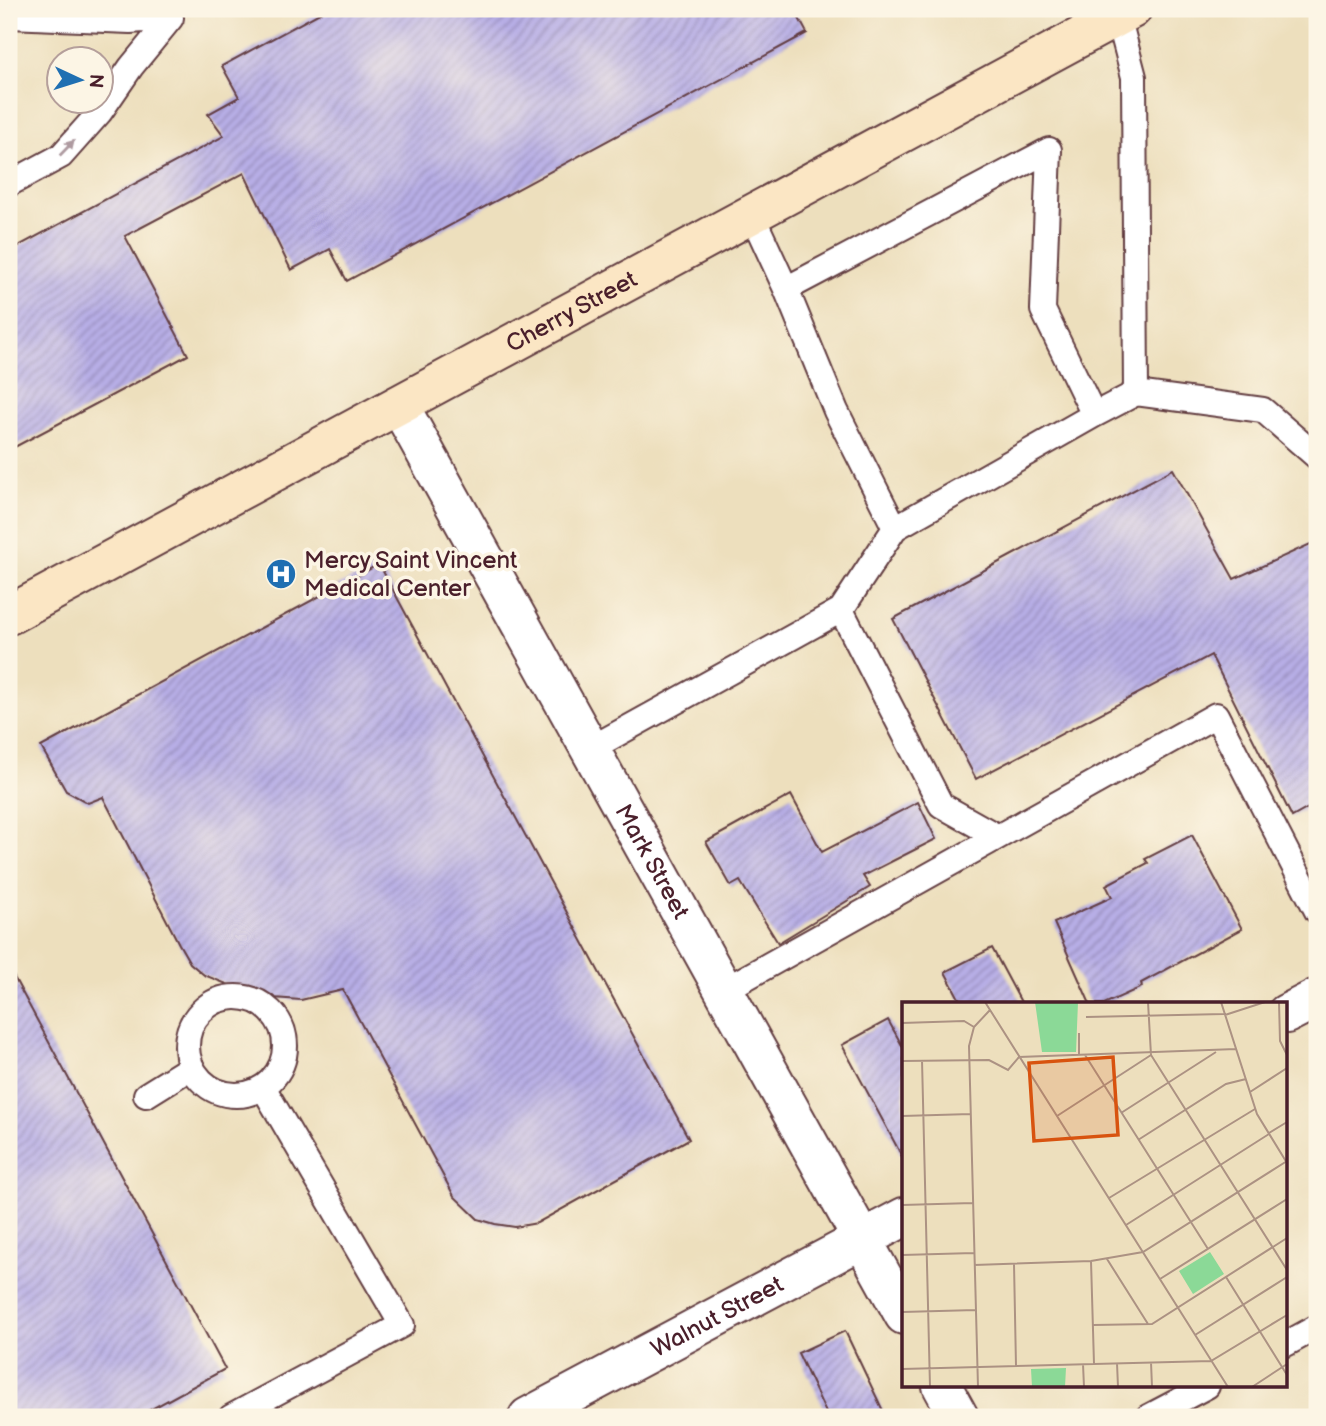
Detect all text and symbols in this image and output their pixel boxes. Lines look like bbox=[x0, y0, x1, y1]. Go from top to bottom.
north arrow bbox=[46, 46, 116, 116]
text: N bbox=[83, 73, 107, 89]
one-way arrow bbox=[58, 140, 75, 157]
street label: Cherry Street bbox=[501, 265, 643, 359]
place label: Mercy Saint Vincent Medical Center bbox=[304, 546, 518, 603]
hospital icon: Mercy Saint Vincent Medical Center bbox=[264, 557, 298, 591]
street label: Mark Street bbox=[608, 799, 696, 925]
inset map bbox=[902, 1002, 1288, 1388]
street label: Walnut Street bbox=[646, 1270, 789, 1364]

